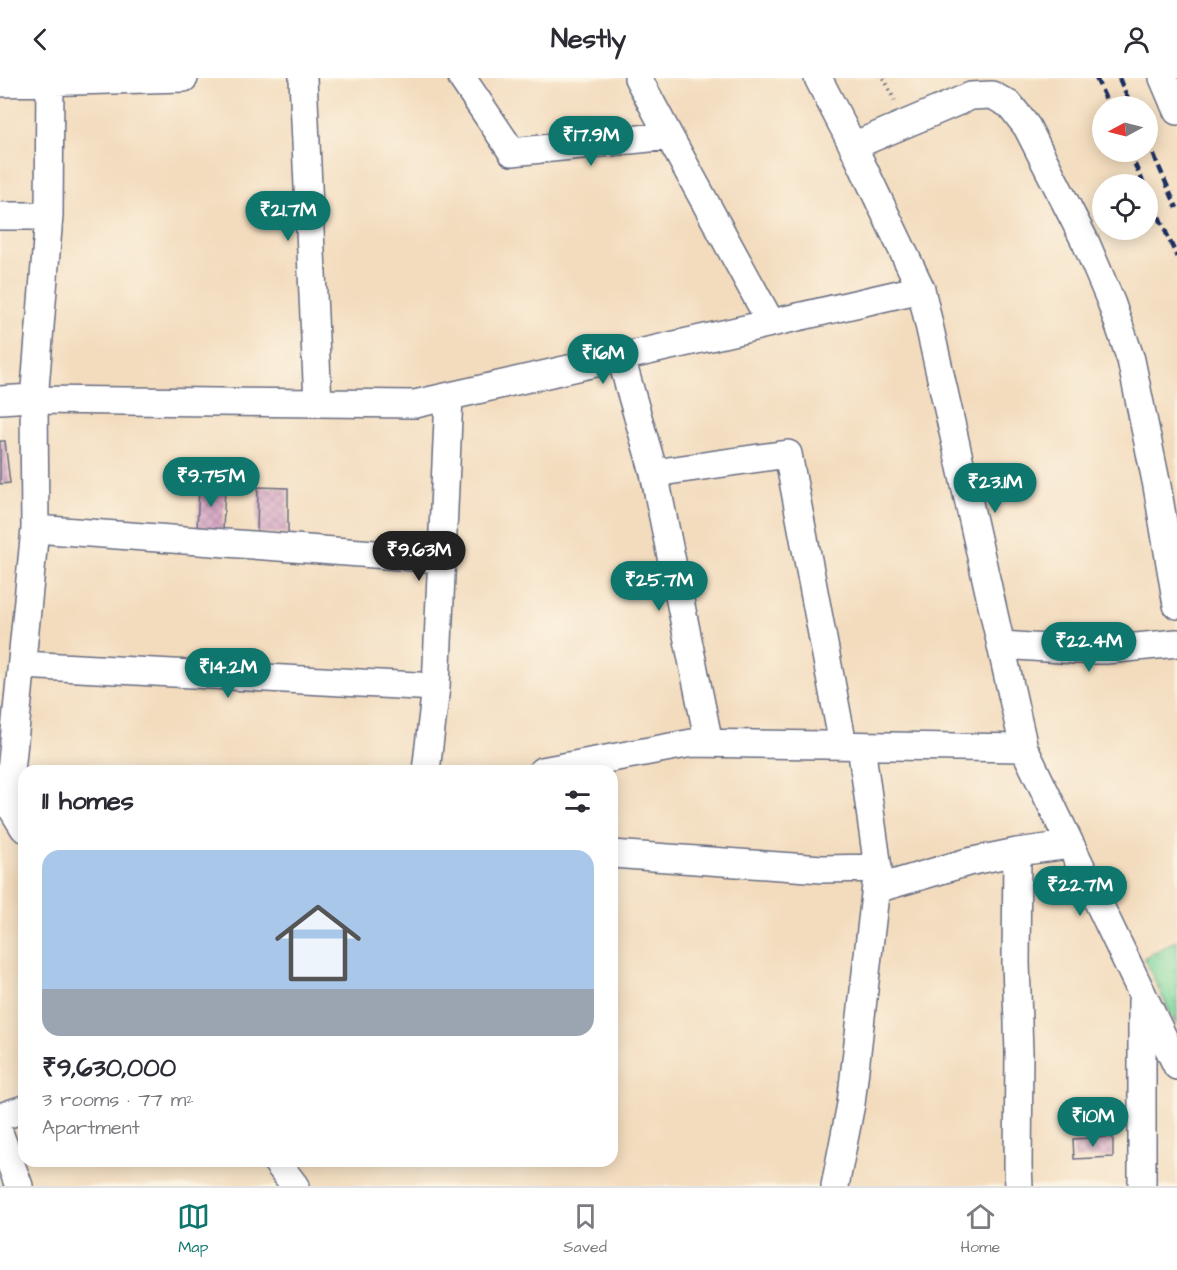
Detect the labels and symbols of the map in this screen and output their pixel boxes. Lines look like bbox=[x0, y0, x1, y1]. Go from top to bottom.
north arrow bbox=[1092, 96, 1158, 162]
pin: ₹17.9M bbox=[542, 116, 640, 167]
pin: ₹21.7M bbox=[239, 191, 337, 242]
pin: ₹16M bbox=[567, 334, 639, 385]
pin: ₹9.75M bbox=[162, 457, 260, 508]
pin: ₹23.1M bbox=[946, 463, 1044, 514]
pin: ₹9.63M bbox=[370, 531, 468, 582]
pin: ₹25.7M bbox=[610, 561, 708, 612]
pin: ₹22.4M bbox=[1040, 622, 1138, 673]
pin: ₹14.2M bbox=[179, 648, 277, 699]
pin: ₹22.7M bbox=[1031, 866, 1129, 917]
pin: ₹10M bbox=[1057, 1097, 1129, 1148]

